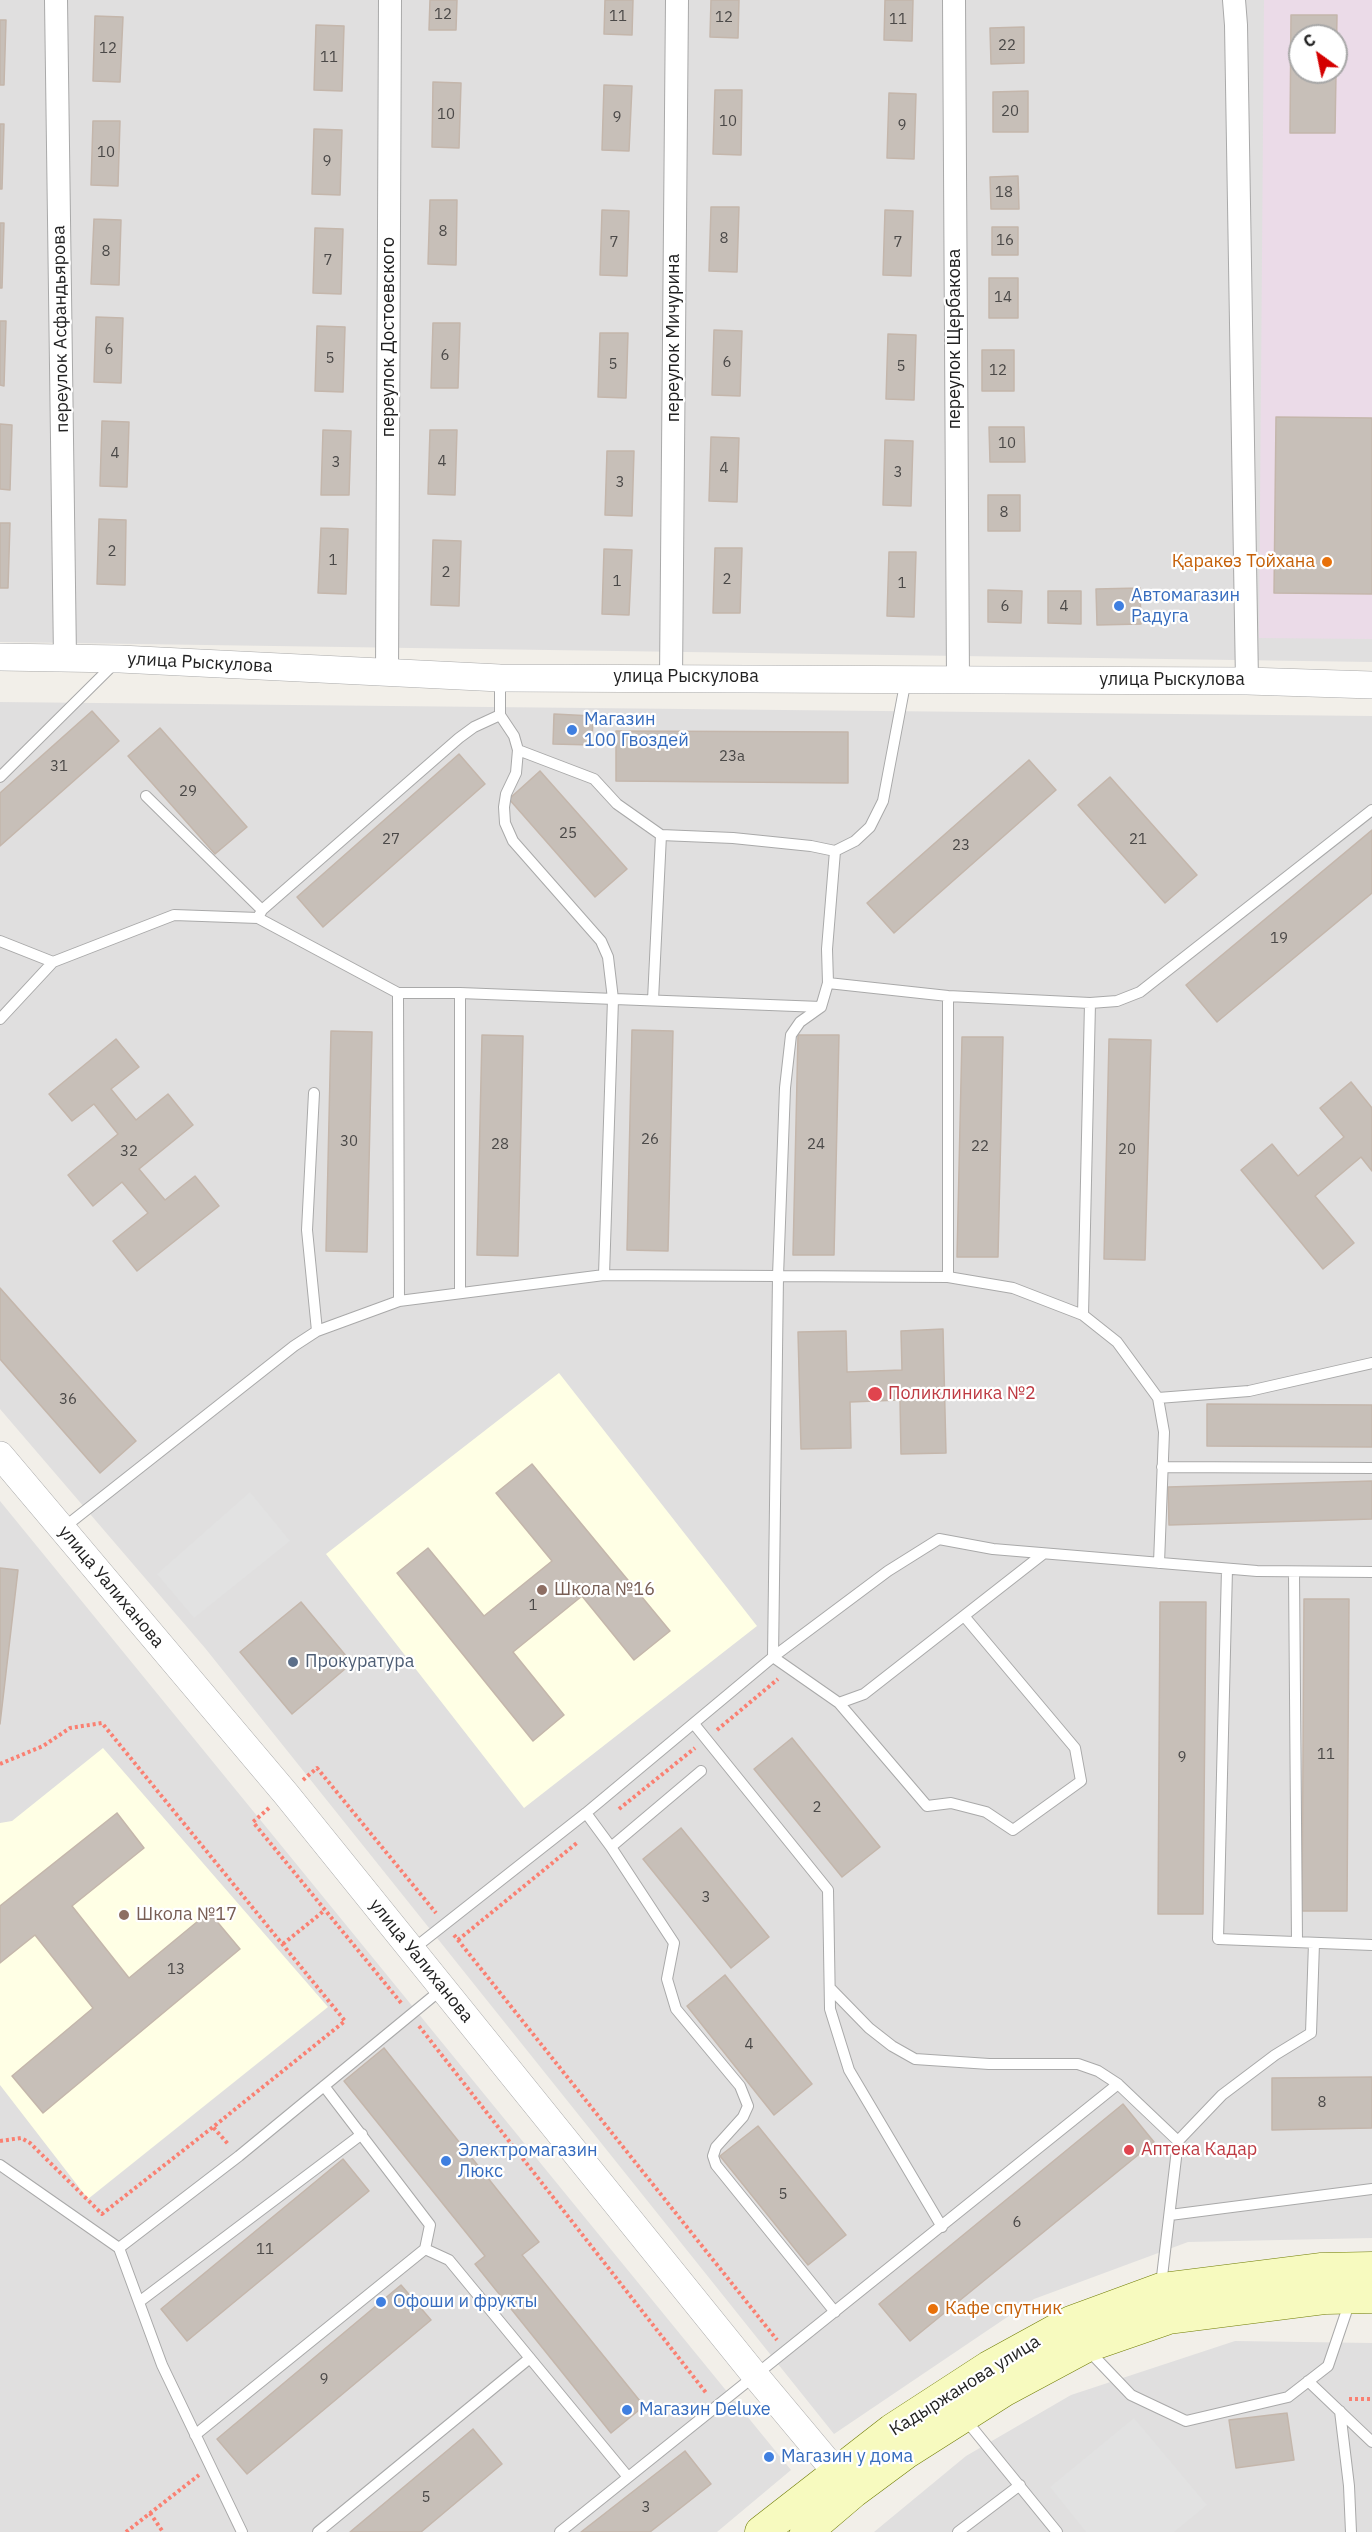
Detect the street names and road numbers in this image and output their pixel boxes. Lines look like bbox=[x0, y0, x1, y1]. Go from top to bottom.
street label: переулок Асфандьярова bbox=[48, 225, 74, 433]
street label: переулок Достоевского bbox=[378, 237, 400, 437]
street label: переулок Щербакова bbox=[944, 249, 966, 429]
street label: переулок Мичурина bbox=[663, 254, 685, 422]
street label: улица Рыскулова bbox=[127, 648, 273, 678]
street label: улица Рыскулова bbox=[613, 666, 759, 688]
street label: улица Рыскулова bbox=[1099, 669, 1245, 691]
street label: улица Уалиханова bbox=[54, 1521, 168, 1653]
street label: улица Уалиханова bbox=[364, 1895, 478, 2027]
street label: Кадыржанова улица bbox=[886, 2331, 1044, 2441]

